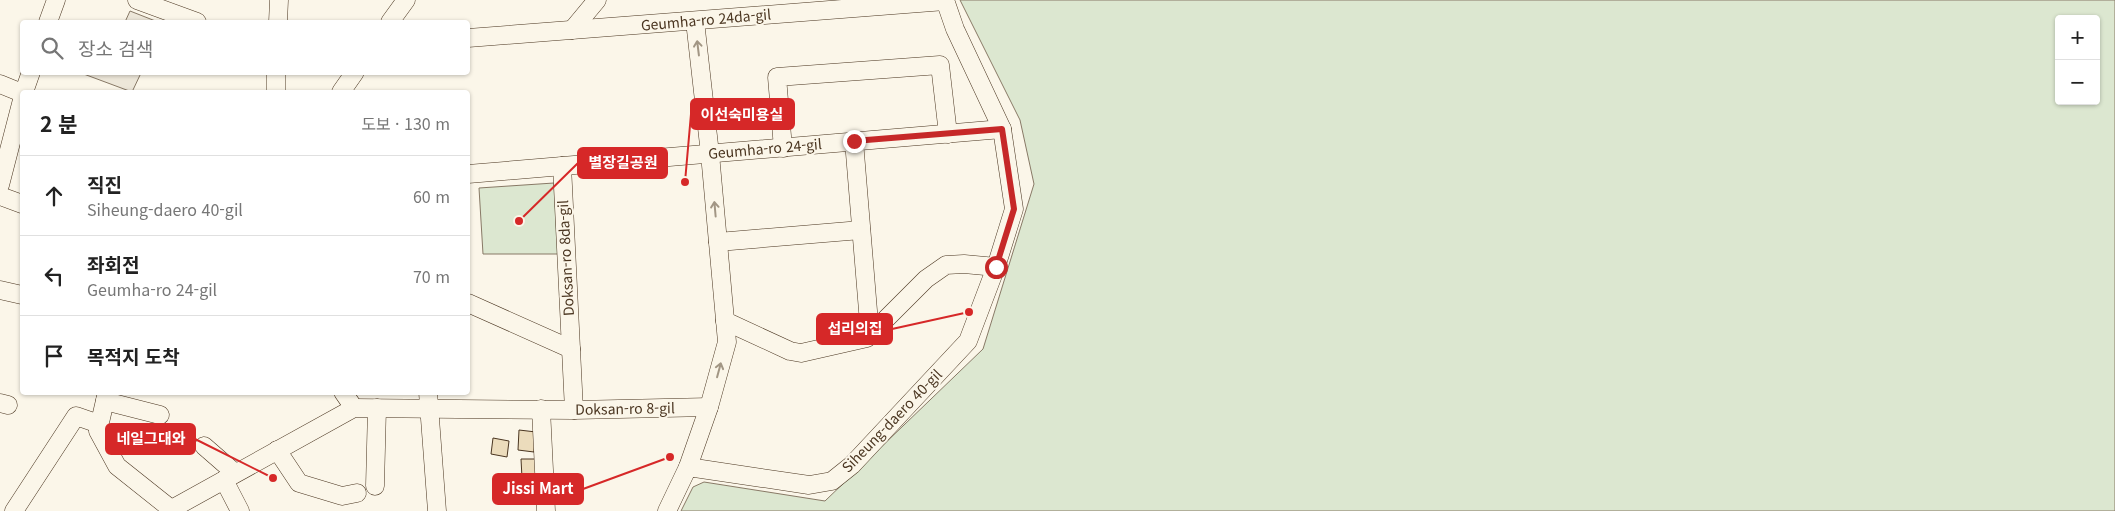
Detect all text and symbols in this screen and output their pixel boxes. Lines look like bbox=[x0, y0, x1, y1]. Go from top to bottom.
street label: Geumha-ro 24da-gil bbox=[640, 3, 772, 35]
map controls bbox=[2055, 15, 2100, 105]
button: + bbox=[2055, 15, 2100, 60]
search box bbox=[20, 20, 470, 75]
icon: search bbox=[38, 34, 66, 62]
text: 장소 검색 bbox=[78, 34, 153, 61]
one-way arrow bbox=[693, 40, 703, 56]
button: − bbox=[2055, 60, 2100, 105]
callout: 이선숙미용실 bbox=[691, 99, 794, 129]
text: 이선숙미용실 bbox=[701, 103, 783, 124]
text: 2 분 bbox=[40, 108, 78, 138]
text: 도보 · 130 m bbox=[361, 111, 450, 135]
route end bbox=[843, 130, 866, 153]
street label: Geumha-ro 24-gil bbox=[707, 133, 823, 163]
callout: 별장길공원 bbox=[578, 148, 667, 178]
text: 별장길공원 bbox=[588, 151, 658, 172]
text: 직진 bbox=[87, 170, 122, 197]
icon: ahead bbox=[40, 182, 68, 210]
text: 60 m bbox=[413, 184, 450, 208]
text: Siheung-daero 40-gil bbox=[87, 197, 243, 221]
street label: Doksan-ro 8da-gil bbox=[552, 199, 578, 317]
one-way arrow bbox=[710, 202, 720, 218]
text: 좌회전 bbox=[87, 250, 139, 277]
route start bbox=[985, 256, 1008, 279]
icon: left bbox=[40, 262, 68, 290]
text: 70 m bbox=[413, 264, 450, 288]
text: Geumha-ro 24-gil bbox=[87, 277, 217, 301]
callout: 섭리의집 bbox=[817, 314, 892, 344]
text: 섭리의집 bbox=[827, 317, 883, 338]
icon: arrive bbox=[40, 342, 68, 370]
text: 목적지 도착 bbox=[87, 342, 180, 369]
one-way arrow bbox=[714, 363, 724, 379]
street label: Siheung-daero 40-gil bbox=[837, 364, 946, 476]
street label: Doksan-ro 8-gil bbox=[575, 397, 675, 419]
callout: 네일그대와 bbox=[106, 424, 195, 454]
text: 네일그대와 bbox=[116, 427, 186, 448]
callout: Jissi Mart bbox=[493, 474, 583, 504]
text: Jissi Mart bbox=[502, 477, 574, 498]

